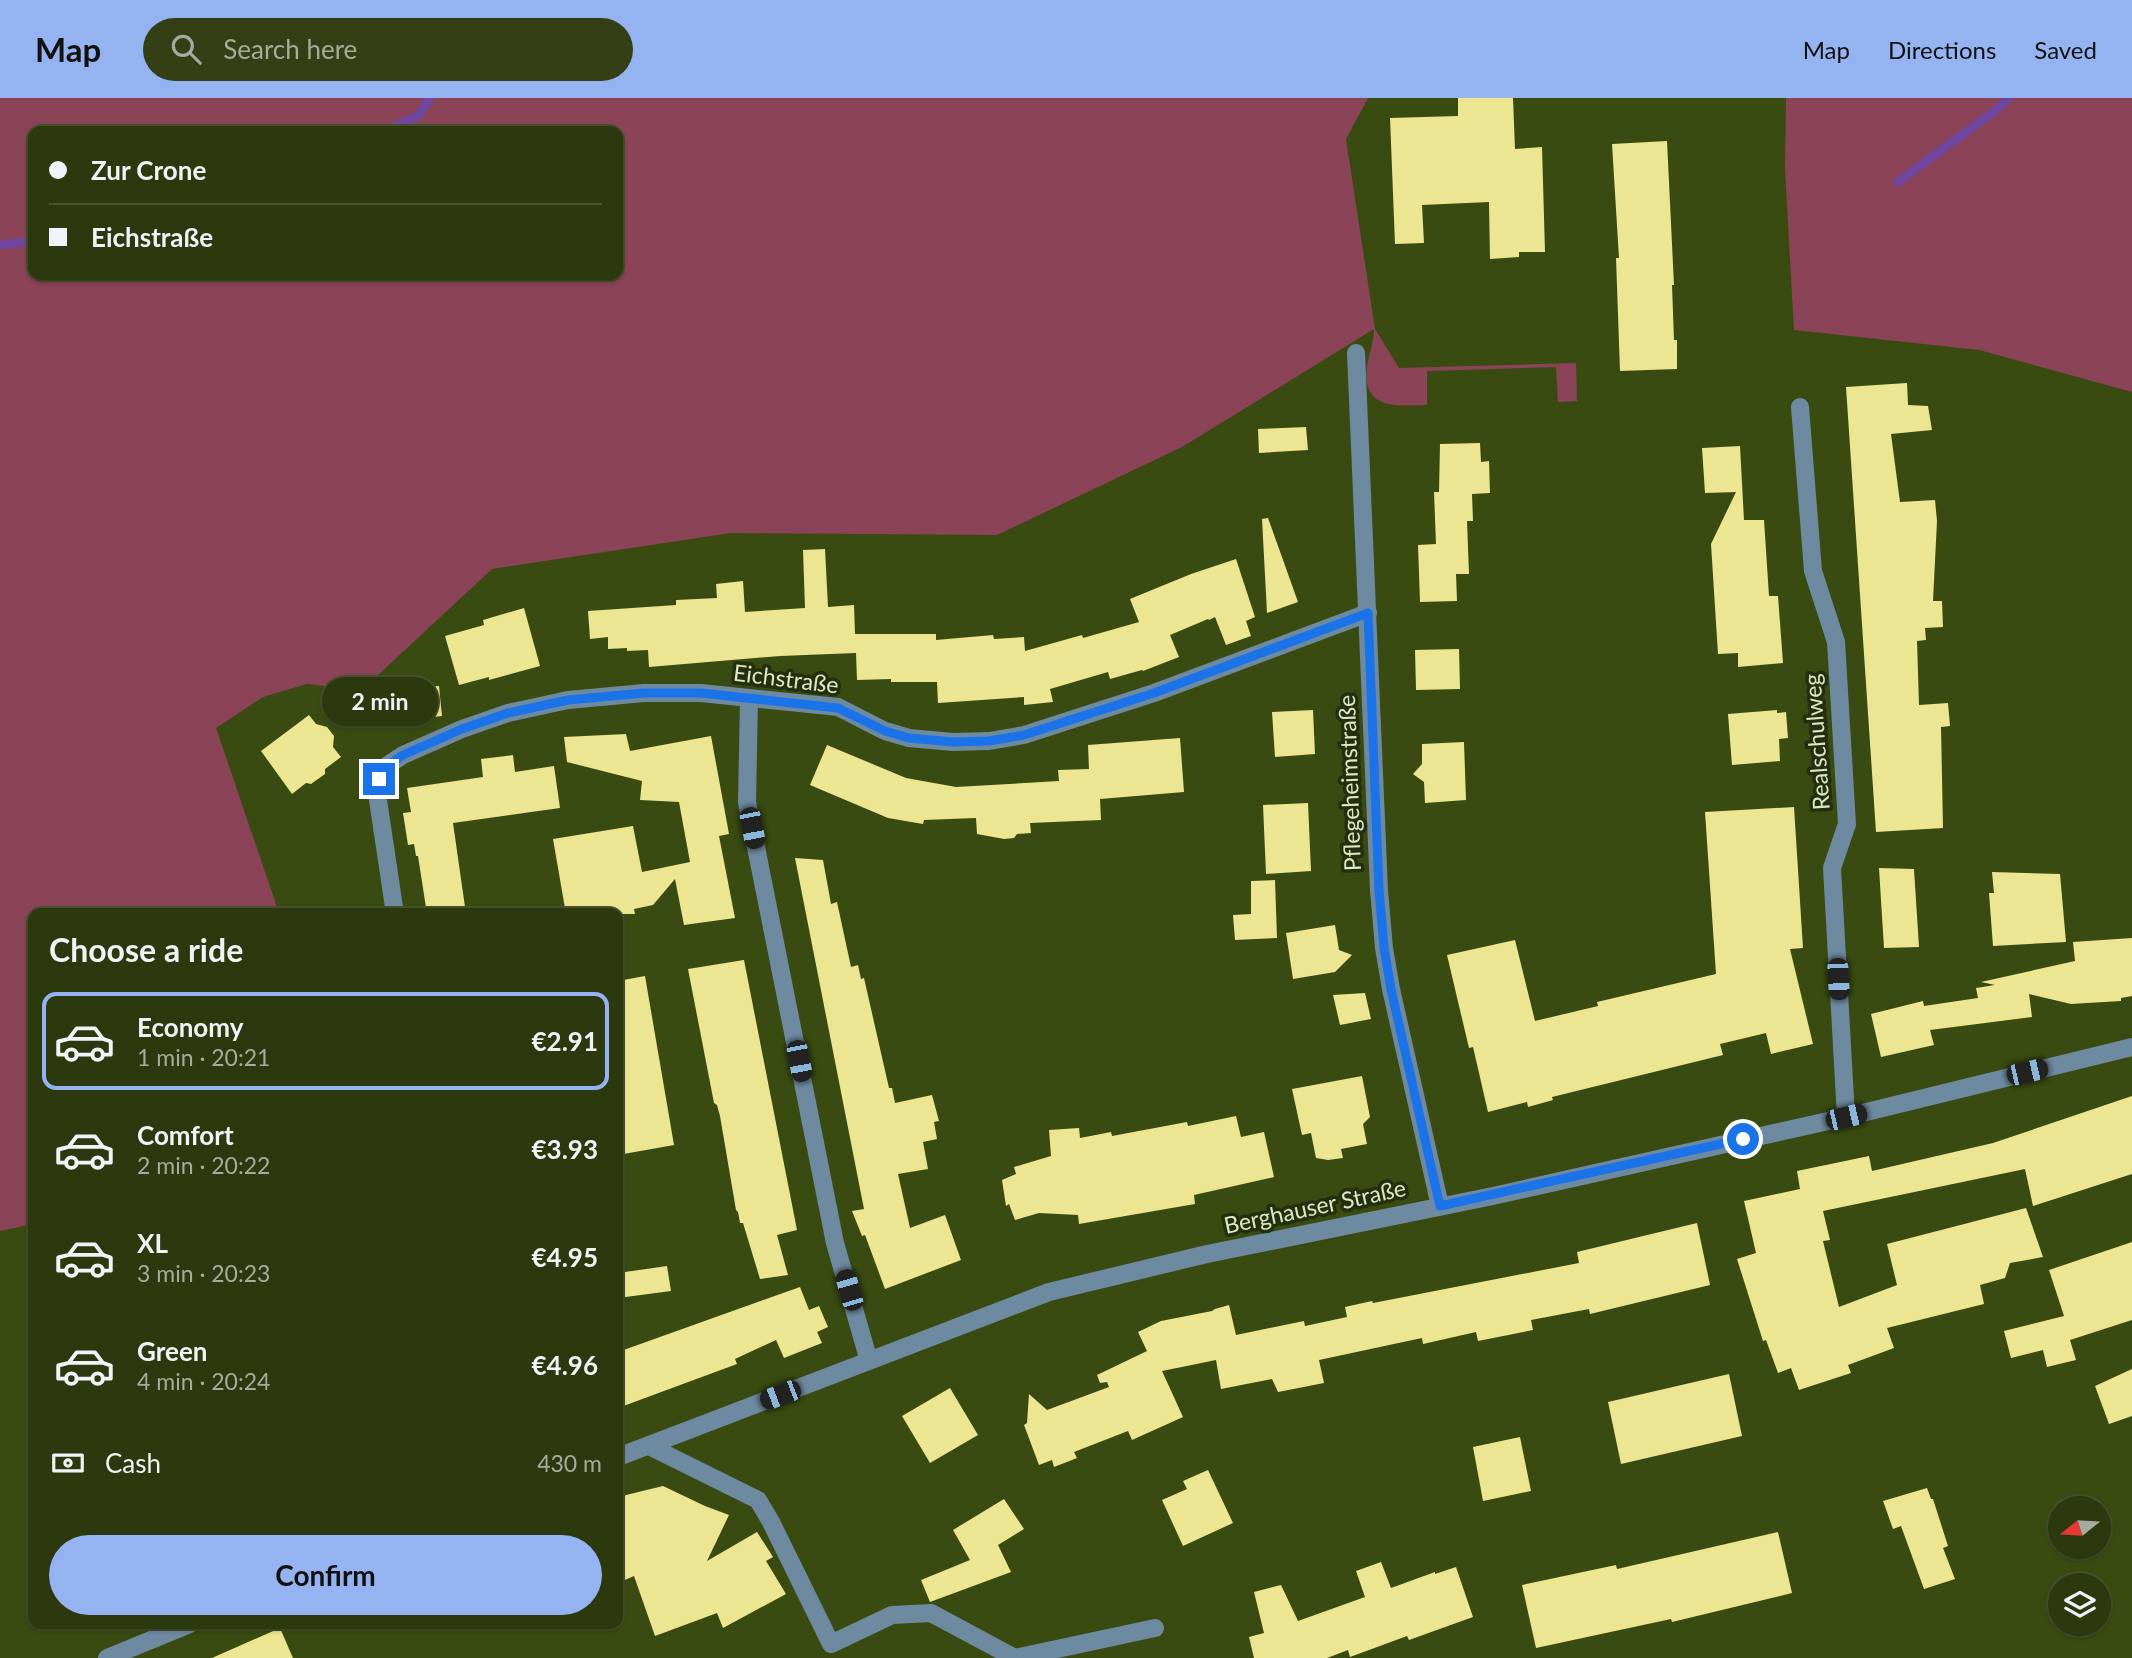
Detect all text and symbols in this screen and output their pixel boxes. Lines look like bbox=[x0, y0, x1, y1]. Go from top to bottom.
search box bbox=[143, 18, 633, 81]
text: Map bbox=[35, 29, 101, 69]
icon: search bbox=[167, 30, 205, 68]
text: Search here bbox=[223, 33, 357, 65]
text: Map bbox=[1803, 35, 1850, 64]
text: Directions bbox=[1888, 35, 1996, 64]
text: Saved bbox=[2034, 35, 2097, 64]
text: Zur Crone bbox=[91, 154, 206, 186]
text: Eichstraße bbox=[91, 221, 213, 253]
street label: Eichstraße bbox=[732, 658, 840, 698]
street label: Realschulweg bbox=[1797, 673, 1835, 811]
callout: 2 min bbox=[321, 678, 437, 726]
text: 2 min bbox=[351, 687, 409, 715]
street label: Pflegeheimstraße bbox=[1332, 695, 1366, 872]
route end bbox=[363, 763, 395, 795]
car bbox=[738, 805, 767, 851]
text: Choose a ride bbox=[49, 930, 243, 969]
car bbox=[1827, 957, 1850, 1001]
icon: car bbox=[53, 1010, 116, 1073]
text: Economy bbox=[137, 1011, 243, 1043]
text: €2.91 bbox=[532, 1025, 598, 1057]
car bbox=[785, 1038, 814, 1084]
text: 1 min · 20:21 bbox=[137, 1043, 270, 1071]
car bbox=[2005, 1057, 2050, 1087]
car bbox=[1824, 1102, 1869, 1132]
icon: car bbox=[53, 1118, 116, 1181]
text: Comfort bbox=[137, 1119, 234, 1151]
route start bbox=[1727, 1123, 1759, 1155]
text: €3.93 bbox=[532, 1133, 598, 1165]
text: 2 min · 20:22 bbox=[137, 1151, 270, 1179]
street label: Berghauser Straße bbox=[1221, 1173, 1408, 1239]
icon: car bbox=[53, 1226, 116, 1289]
text: XL bbox=[137, 1227, 168, 1259]
text: €4.95 bbox=[532, 1241, 598, 1273]
text: 3 min · 20:23 bbox=[137, 1259, 270, 1287]
car bbox=[834, 1267, 865, 1313]
icon: car bbox=[53, 1334, 116, 1397]
text: Green bbox=[137, 1335, 207, 1367]
text: €4.96 bbox=[532, 1349, 598, 1381]
text: 4 min · 20:24 bbox=[137, 1367, 270, 1395]
car bbox=[757, 1378, 804, 1412]
icon: cash bbox=[49, 1444, 87, 1482]
text: Cash bbox=[105, 1447, 161, 1479]
text: 430 m bbox=[537, 1449, 602, 1477]
north arrow bbox=[2048, 1496, 2110, 1559]
map controls bbox=[2048, 1496, 2111, 1636]
button: Confirm bbox=[49, 1535, 602, 1615]
button: layers bbox=[2048, 1573, 2111, 1636]

